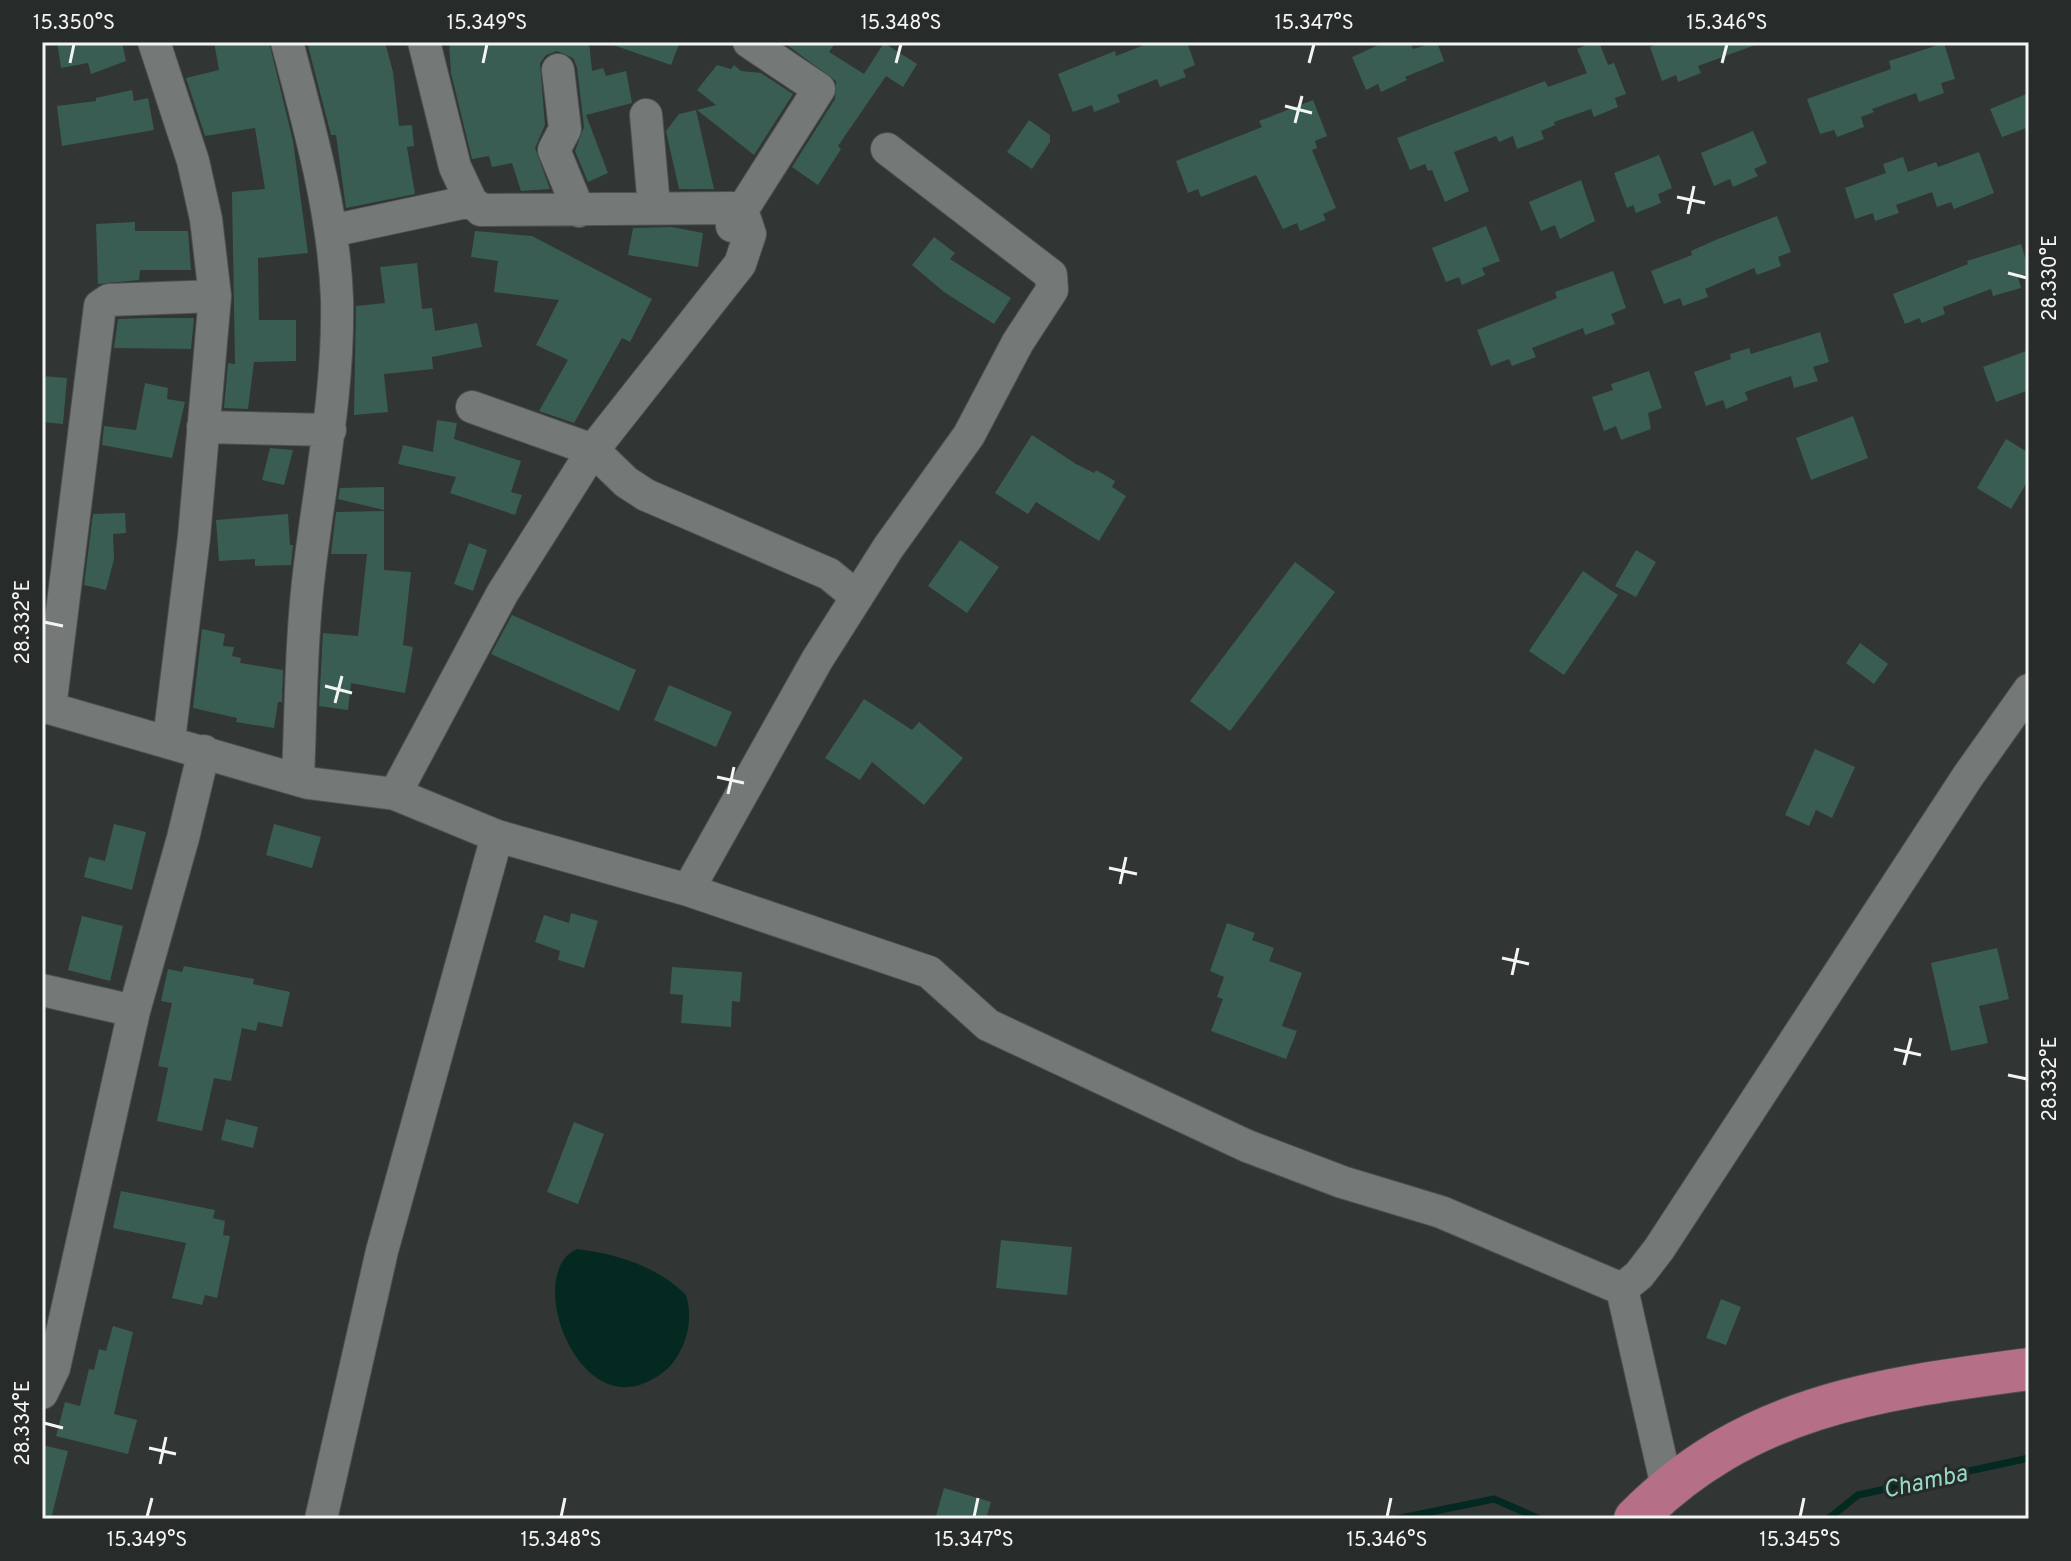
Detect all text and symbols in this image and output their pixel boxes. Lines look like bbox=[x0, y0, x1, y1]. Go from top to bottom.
text: 15.350°S bbox=[33, 11, 115, 37]
text: 15.349°S bbox=[447, 11, 527, 37]
text: 15.348°S bbox=[860, 11, 942, 37]
text: 15.347°S bbox=[1274, 11, 1354, 37]
text: 15.346°S bbox=[1687, 11, 1767, 37]
text: 28.330°E bbox=[2038, 235, 2064, 321]
text: 28.332°E bbox=[11, 580, 37, 664]
text: 28.332°E bbox=[2038, 1037, 2064, 1121]
text: 28.334°E bbox=[11, 1380, 37, 1466]
water label: Chamba bbox=[1881, 1459, 1971, 1507]
text: 15.349°S bbox=[107, 1528, 187, 1554]
text: 15.348°S bbox=[520, 1528, 602, 1554]
text: 15.347°S bbox=[934, 1528, 1014, 1554]
text: 15.346°S bbox=[1347, 1528, 1427, 1554]
text: 15.345°S bbox=[1759, 1528, 1841, 1554]

